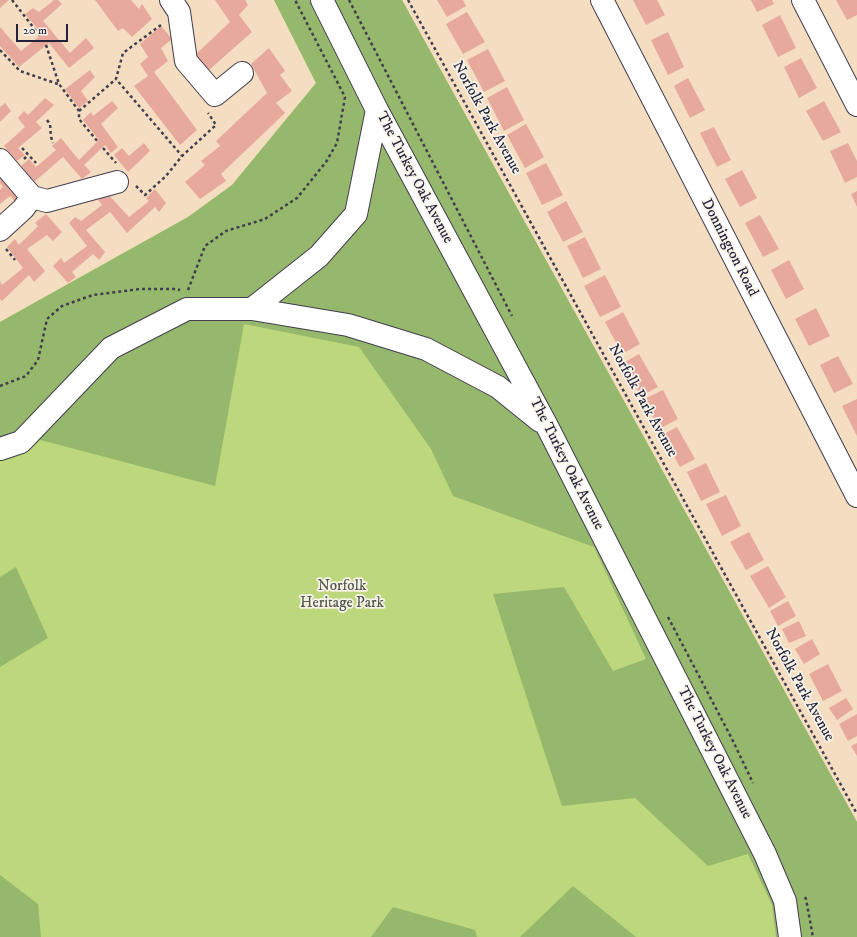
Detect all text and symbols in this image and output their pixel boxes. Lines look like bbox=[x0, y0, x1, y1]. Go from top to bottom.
scale bar bbox=[18, 16, 70, 42]
text: 20 m bbox=[23, 23, 47, 38]
street label: Norfolk Park Avenue bbox=[447, 58, 525, 178]
street label: The Turkey Oak Avenue bbox=[372, 109, 456, 247]
street label: Donnington Road bbox=[697, 196, 761, 300]
street label: Norfolk Park Avenue bbox=[603, 341, 681, 461]
street label: The Turkey Oak Avenue bbox=[525, 395, 607, 533]
park label: Norfolk Heritage Park bbox=[300, 578, 384, 613]
street label: Norfolk Park Avenue bbox=[760, 625, 838, 745]
street label: The Turkey Oak Avenue bbox=[673, 684, 755, 822]

